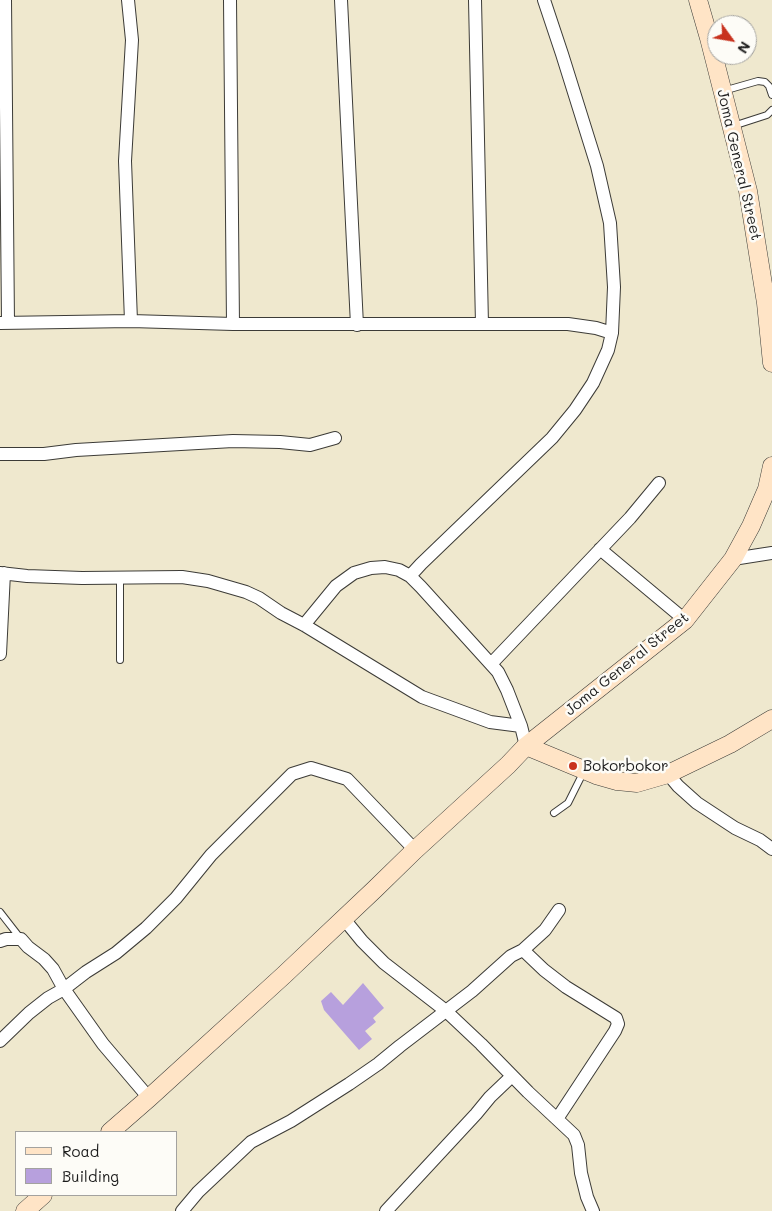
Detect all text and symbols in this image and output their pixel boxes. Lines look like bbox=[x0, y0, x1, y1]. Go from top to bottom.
north arrow bbox=[707, 15, 757, 65]
text: N bbox=[733, 38, 755, 57]
street label: Joma General Street bbox=[713, 88, 765, 242]
street label: Joma General Street bbox=[561, 608, 693, 720]
place label: Bokorbokor bbox=[583, 757, 668, 775]
marker: Bokorbokor bbox=[567, 760, 579, 772]
legend bbox=[15, 1131, 178, 1196]
text: Road bbox=[62, 1141, 99, 1161]
text: Building bbox=[62, 1166, 119, 1186]

